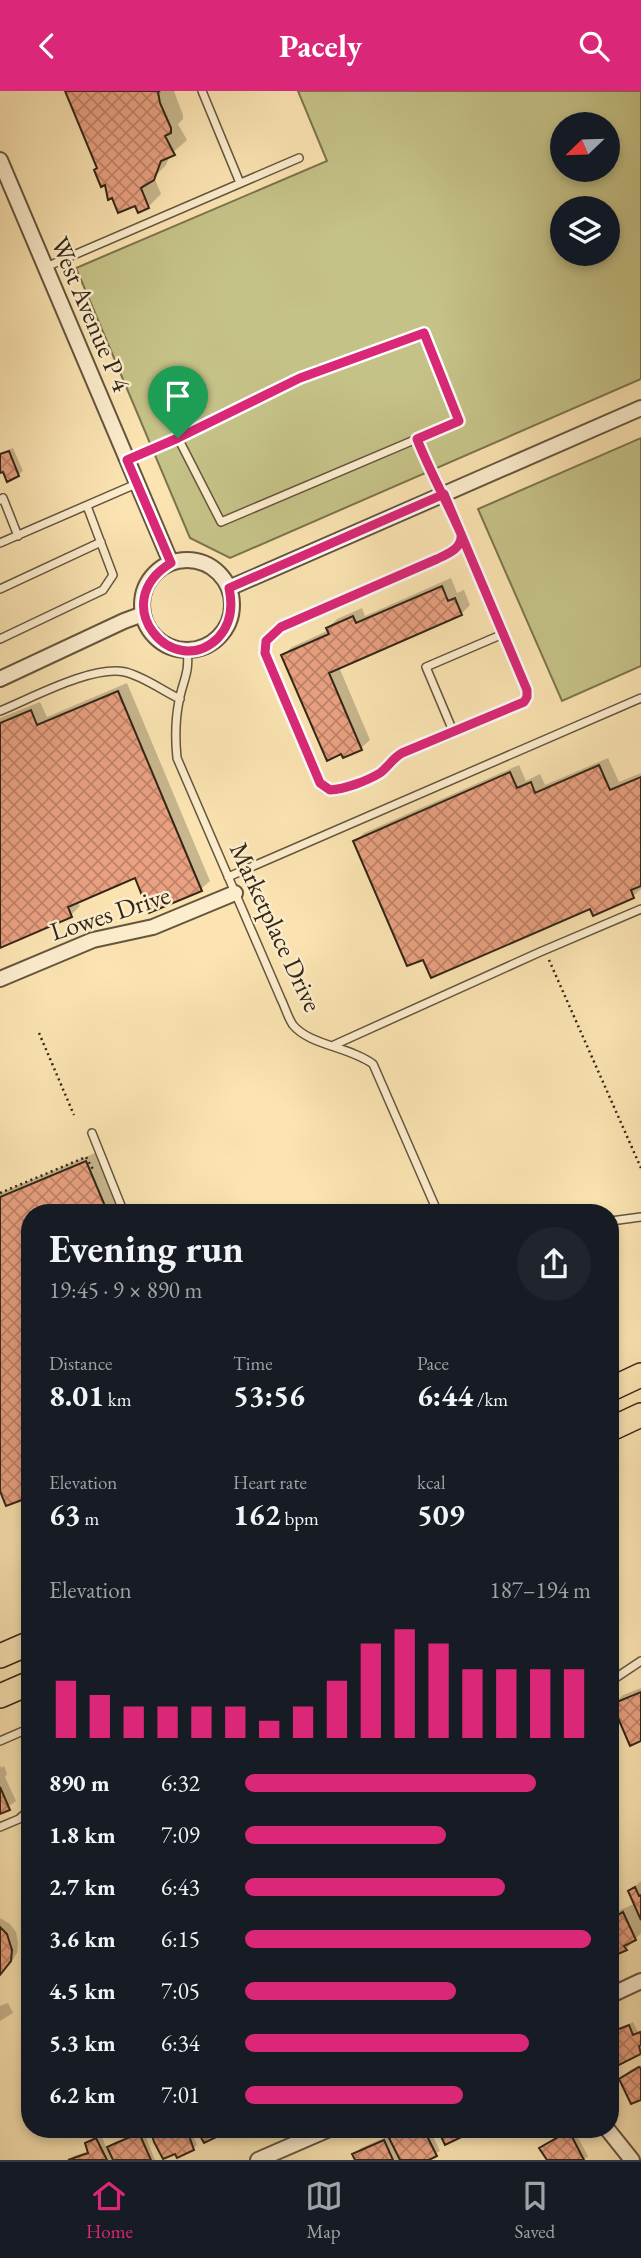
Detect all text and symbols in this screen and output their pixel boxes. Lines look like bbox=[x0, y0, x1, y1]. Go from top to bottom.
text: Pacely bbox=[279, 25, 362, 67]
icon: back bbox=[28, 27, 66, 65]
icon: search bbox=[575, 27, 613, 65]
north arrow bbox=[550, 112, 620, 182]
map controls bbox=[550, 112, 620, 266]
button: layers bbox=[550, 196, 620, 266]
street label: West Avenue P 4 bbox=[43, 231, 139, 397]
pin bbox=[148, 366, 208, 438]
icon: arrive bbox=[159, 377, 197, 415]
street label: Marketplace Drive bbox=[222, 837, 330, 1017]
street label: Lowes Drive bbox=[46, 878, 174, 948]
text: Evening run bbox=[49, 1224, 244, 1273]
button: share bbox=[517, 1227, 591, 1301]
text: 19:45 · 9 × 890 m bbox=[49, 1275, 202, 1305]
text: Distance bbox=[49, 1351, 112, 1376]
text: Time bbox=[233, 1351, 273, 1376]
text: Pace bbox=[417, 1351, 449, 1376]
text: 8.01 bbox=[49, 1376, 104, 1415]
text: 53:56 bbox=[233, 1376, 305, 1415]
text: 6:44 bbox=[417, 1376, 473, 1415]
text: km bbox=[104, 1387, 132, 1412]
text: /km bbox=[473, 1387, 508, 1412]
text: Elevation bbox=[49, 1470, 117, 1495]
text: Heart rate bbox=[233, 1470, 307, 1495]
text: kcal bbox=[417, 1470, 446, 1495]
text: 63 bbox=[49, 1495, 81, 1534]
text: 162 bbox=[233, 1495, 281, 1534]
text: 509 bbox=[417, 1495, 465, 1534]
text: m bbox=[81, 1506, 99, 1531]
text: bpm bbox=[281, 1506, 319, 1531]
text: Elevation bbox=[49, 1575, 132, 1605]
text: 187–194 m bbox=[490, 1575, 591, 1605]
text: 890 m bbox=[49, 1768, 110, 1798]
text: 6:32 bbox=[161, 1768, 200, 1798]
text: 1.8 km bbox=[49, 1820, 116, 1850]
text: 7:09 bbox=[161, 1820, 200, 1850]
text: 2.7 km bbox=[49, 1872, 116, 1902]
text: 6:43 bbox=[161, 1872, 200, 1902]
text: 3.6 km bbox=[49, 1924, 116, 1954]
text: 6:15 bbox=[161, 1924, 200, 1954]
text: 4.5 km bbox=[49, 1976, 116, 2006]
text: 7:05 bbox=[161, 1976, 200, 2006]
text: 5.3 km bbox=[49, 2028, 116, 2058]
text: 6:34 bbox=[161, 2028, 200, 2058]
text: 6.2 km bbox=[49, 2080, 116, 2110]
text: 7:01 bbox=[161, 2080, 200, 2110]
tab: Home bbox=[86, 2177, 133, 2244]
tab: Map bbox=[305, 2177, 343, 2244]
tab: Saved bbox=[514, 2177, 555, 2244]

